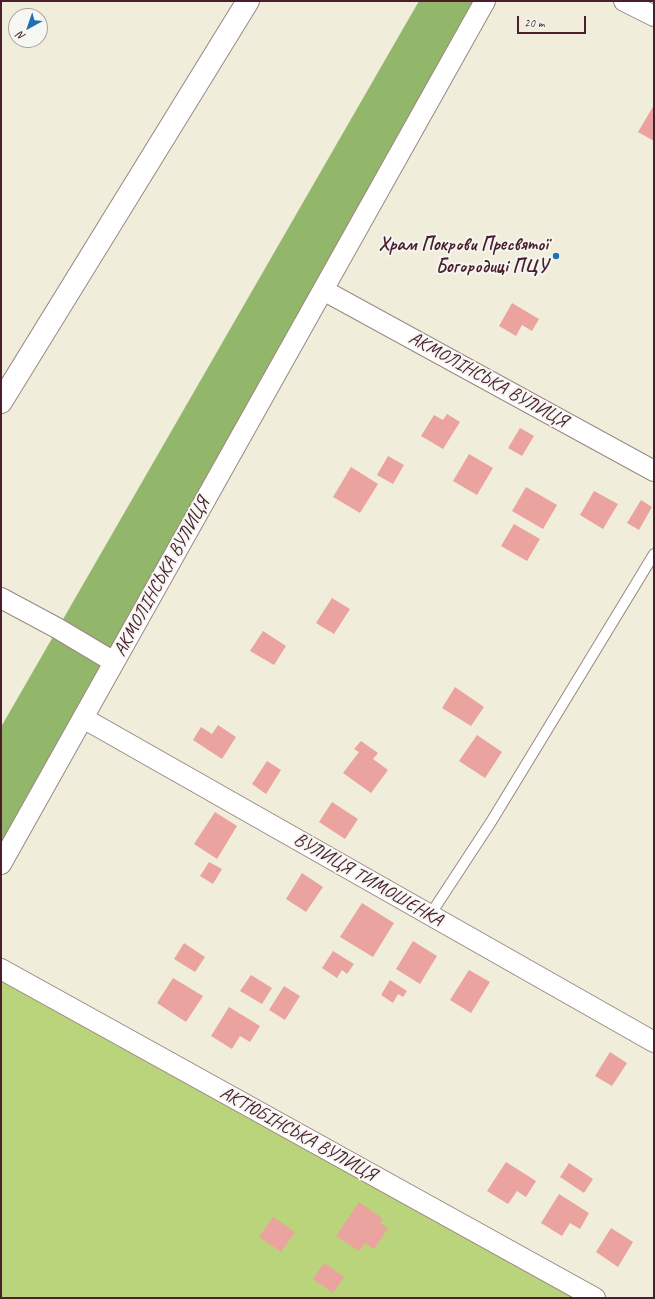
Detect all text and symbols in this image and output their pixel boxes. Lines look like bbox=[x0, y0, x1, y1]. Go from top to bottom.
north arrow bbox=[8, 8, 48, 48]
scale bar bbox=[519, 8, 588, 34]
text: 20 m bbox=[524, 15, 544, 31]
text: N bbox=[14, 29, 28, 44]
place label: Храм Покрови Пресвятої Богородиці ПЦУ bbox=[379, 234, 548, 278]
marker: Храм Покрови Пресвятої Богородиці ПЦУ bbox=[551, 251, 561, 261]
street label: АКМОЛІНСЬКА ВУЛИЦЯ bbox=[405, 327, 571, 433]
street label: АКМОЛІНСЬКА ВУЛИЦЯ bbox=[109, 494, 215, 660]
street label: ВУЛИЦЯ ТИМОШЕНКА bbox=[290, 828, 446, 932]
street label: АКТЮБІНСЬКА ВУЛИЦЯ bbox=[216, 1082, 380, 1186]

